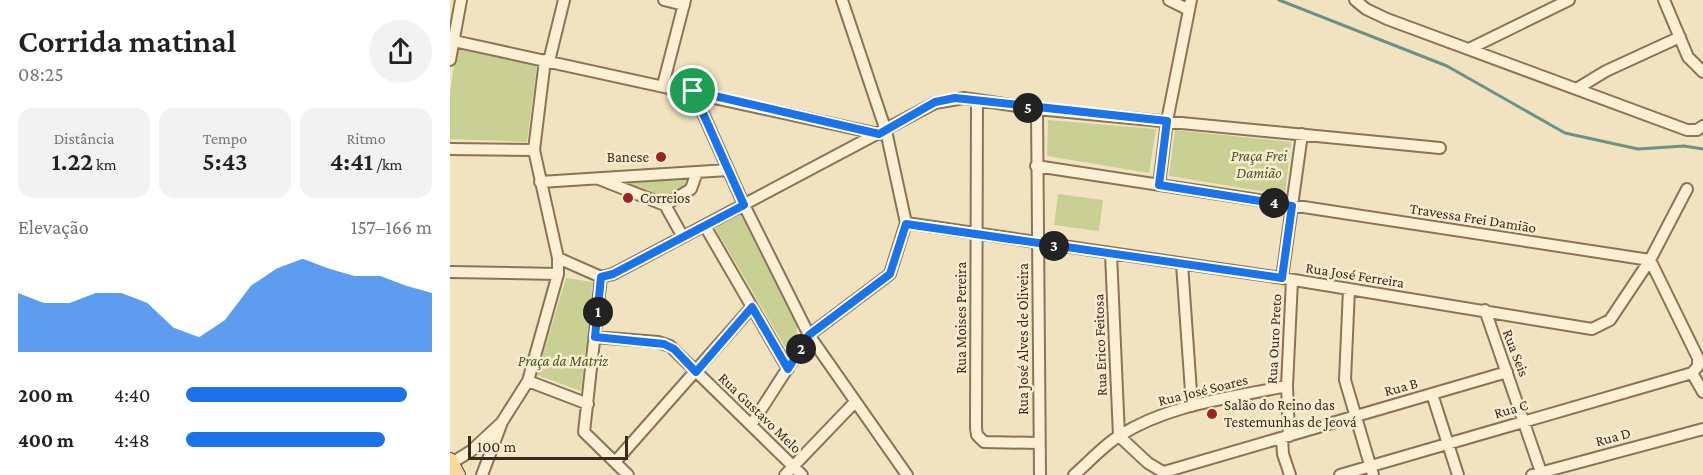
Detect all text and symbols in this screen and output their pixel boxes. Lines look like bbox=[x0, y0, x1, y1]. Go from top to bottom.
button: share bbox=[369, 20, 432, 83]
text: Corrida matinal bbox=[18, 22, 236, 59]
text: 08:25 bbox=[18, 63, 64, 85]
pin bbox=[667, 65, 718, 116]
icon: arrive bbox=[676, 74, 709, 107]
pin: 5 bbox=[1013, 93, 1043, 123]
text: 5 bbox=[1024, 99, 1032, 116]
text: Distância bbox=[54, 130, 114, 147]
text: Tempo bbox=[203, 130, 247, 147]
text: Ritmo bbox=[346, 130, 386, 147]
text: 1.22 bbox=[51, 147, 93, 176]
text: 5:43 bbox=[202, 147, 248, 176]
text: 4:41 bbox=[330, 147, 373, 176]
park label: Praça Frei Damião bbox=[1231, 148, 1288, 181]
place label: Banese bbox=[607, 149, 649, 165]
marker: Banese bbox=[654, 150, 668, 164]
text: km bbox=[93, 156, 117, 173]
text: /km bbox=[373, 156, 402, 173]
pin: 4 bbox=[1259, 188, 1289, 218]
place label: Correios bbox=[640, 190, 691, 206]
marker: Correios bbox=[621, 191, 635, 205]
text: 4 bbox=[1270, 194, 1278, 211]
street label: Travessa Frei Damião bbox=[1409, 200, 1537, 236]
text: Elevação bbox=[18, 216, 89, 238]
text: 157–166 m bbox=[351, 216, 432, 238]
pin: 3 bbox=[1039, 231, 1069, 261]
text: 3 bbox=[1050, 237, 1058, 254]
street label: Rua José Ferreira bbox=[1304, 259, 1405, 292]
street label: Rua Moises Pereira bbox=[953, 262, 969, 374]
street label: Rua José Alves de Oliveira bbox=[1015, 263, 1032, 415]
street label: Rua Ouro Preto bbox=[1264, 293, 1284, 385]
street label: Rua Erico Feitosa bbox=[1090, 294, 1110, 396]
pin: 1 bbox=[583, 297, 613, 327]
text: 1 bbox=[595, 303, 601, 320]
street label: Rua Seis bbox=[1500, 327, 1532, 379]
pin: 2 bbox=[786, 334, 816, 364]
text: 2 bbox=[797, 340, 805, 357]
park label: Praça da Matriz bbox=[518, 353, 609, 370]
street label: Rua Gustavo Melo bbox=[715, 370, 805, 456]
street label: Rua José Soares bbox=[1156, 371, 1250, 410]
street label: Rua B bbox=[1382, 375, 1420, 399]
text: 200 m bbox=[18, 384, 73, 406]
text: 4:40 bbox=[114, 384, 150, 406]
street label: Rua C bbox=[1492, 396, 1530, 421]
place label: Salão do Reino das Testemunhas de Jeová bbox=[1224, 397, 1357, 431]
marker: Salão do Reino das Testemunhas de Jeová bbox=[1205, 407, 1219, 421]
street label: Rua D bbox=[1594, 425, 1632, 449]
text: 400 m bbox=[18, 429, 74, 451]
text: 4:48 bbox=[114, 429, 150, 451]
scale bar bbox=[468, 433, 628, 460]
text: 100 m bbox=[477, 438, 516, 455]

